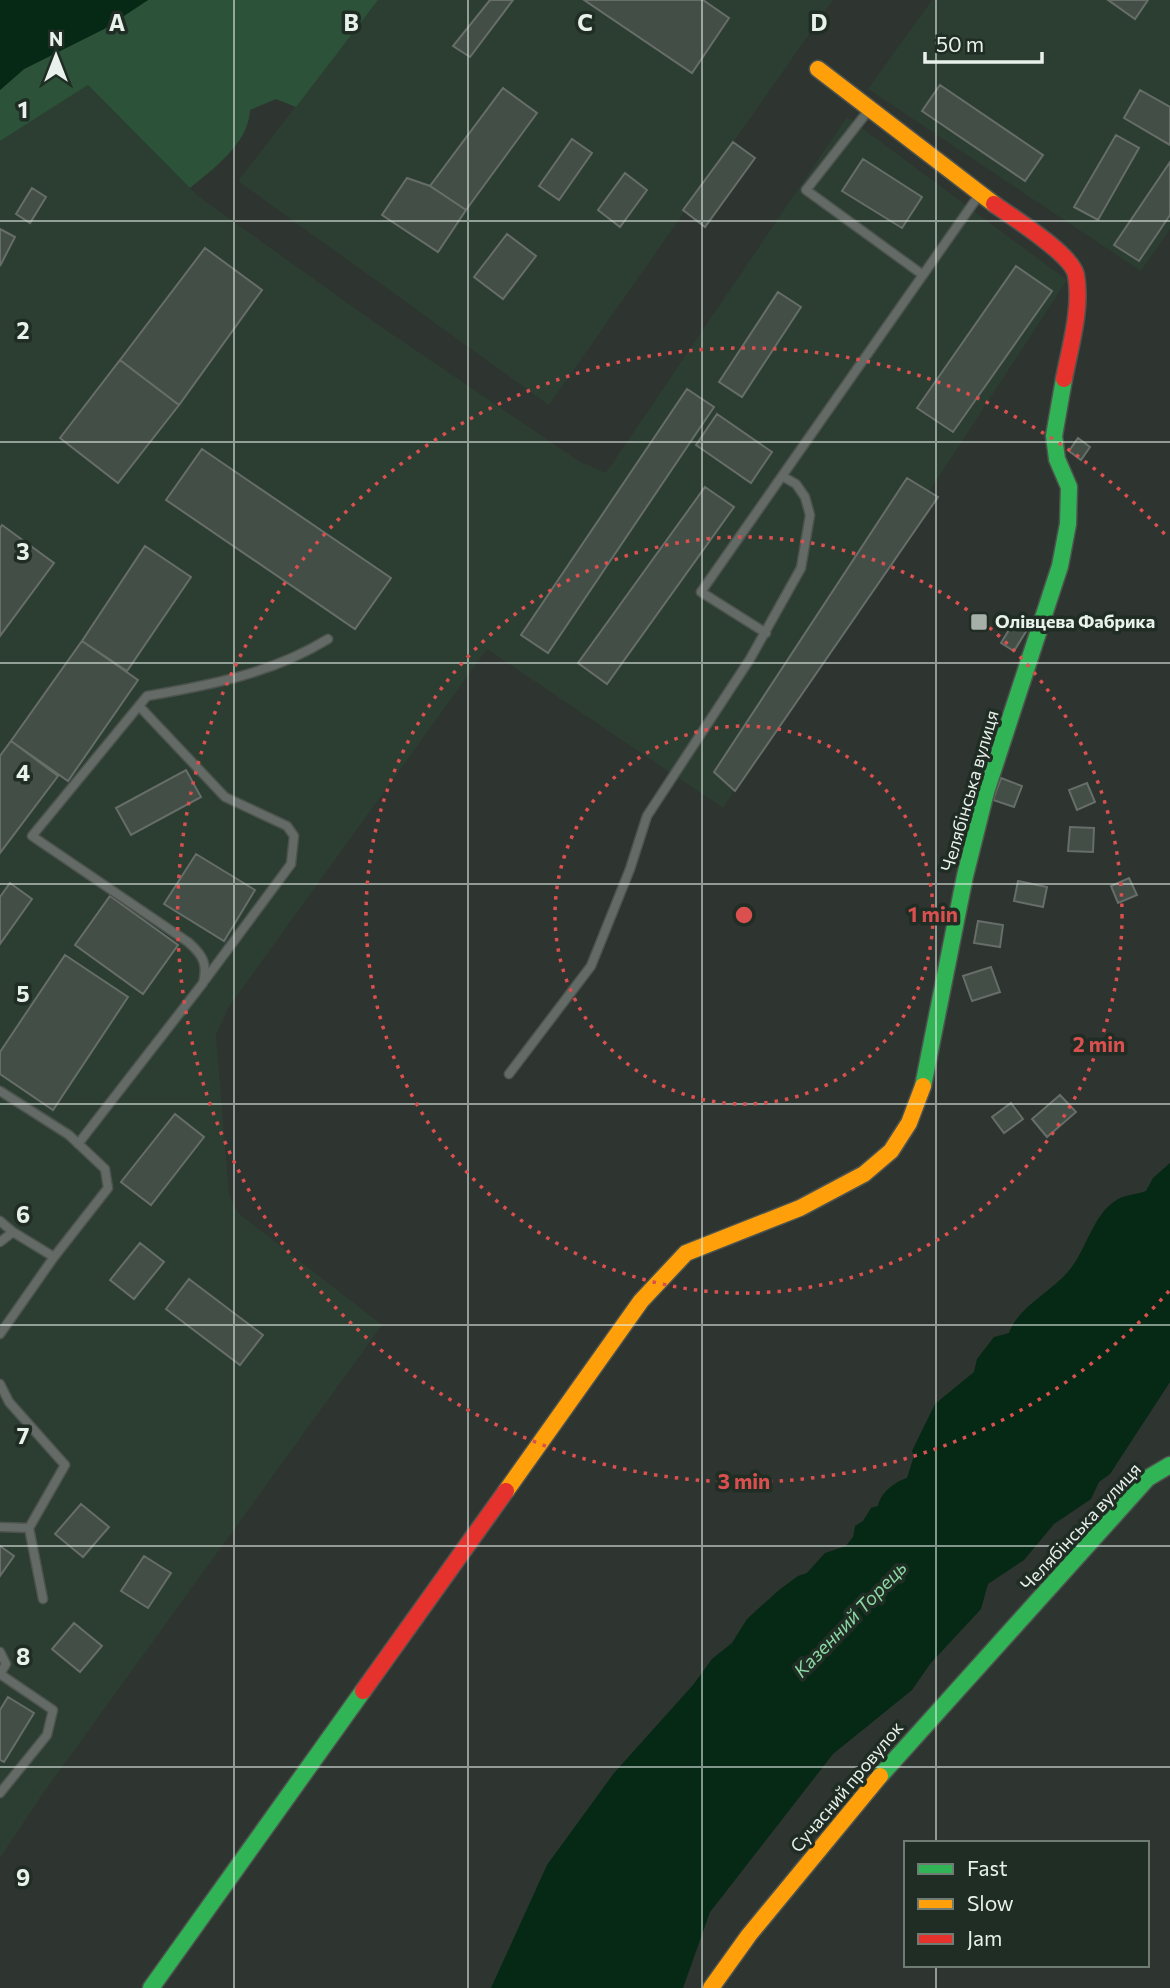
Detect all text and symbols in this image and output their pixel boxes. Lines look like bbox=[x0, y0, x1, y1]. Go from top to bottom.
text: A bbox=[109, 8, 126, 36]
text: B bbox=[343, 8, 359, 36]
text: C bbox=[577, 8, 593, 36]
text: D bbox=[811, 8, 828, 36]
north arrow bbox=[21, 21, 91, 91]
scale bar bbox=[925, 21, 1042, 65]
text: N bbox=[49, 27, 63, 50]
text: 50 m bbox=[936, 31, 984, 56]
text: 1 bbox=[18, 95, 28, 123]
text: 2 bbox=[16, 316, 30, 344]
text: 3 bbox=[16, 537, 30, 565]
place label: Олівцева Фабрика bbox=[995, 610, 1155, 632]
marker: Олівцева Фабрика bbox=[969, 612, 989, 632]
street label: Челябінська вулиця bbox=[935, 708, 1003, 874]
text: 4 bbox=[16, 758, 30, 786]
text: 1 min bbox=[908, 901, 958, 926]
centre of rings bbox=[732, 903, 756, 927]
text: 5 bbox=[16, 979, 30, 1007]
text: 2 min bbox=[1073, 1031, 1125, 1056]
text: 6 bbox=[16, 1200, 30, 1228]
text: 7 bbox=[17, 1421, 29, 1449]
street label: Челябінська вулиця bbox=[1015, 1458, 1145, 1595]
text: 3 min bbox=[718, 1468, 770, 1493]
water label: Казенний Торець bbox=[788, 1556, 911, 1682]
text: 8 bbox=[16, 1642, 30, 1670]
street label: Сучасний провулок bbox=[785, 1716, 908, 1856]
legend bbox=[904, 1841, 1149, 1967]
text: Fast bbox=[967, 1855, 1008, 1880]
text: 9 bbox=[16, 1863, 30, 1891]
text: Slow bbox=[967, 1890, 1014, 1915]
text: Jam bbox=[967, 1925, 1002, 1950]

